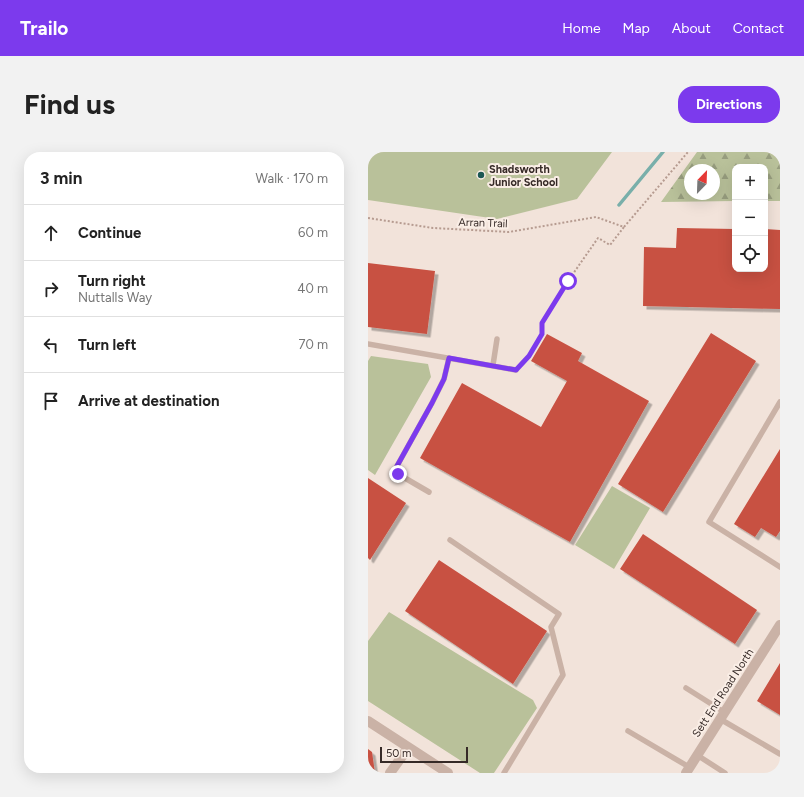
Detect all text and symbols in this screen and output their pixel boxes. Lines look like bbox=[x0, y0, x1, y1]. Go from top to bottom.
text: Trailo bbox=[20, 17, 68, 40]
text: Home bbox=[562, 20, 601, 37]
text: Map bbox=[623, 20, 650, 37]
text: About bbox=[672, 20, 711, 37]
text: Contact bbox=[733, 20, 784, 37]
button: Directions bbox=[678, 86, 780, 123]
text: Find us bbox=[24, 87, 115, 121]
place label: Shadsworth Junior School bbox=[489, 163, 558, 189]
north arrow bbox=[684, 164, 720, 200]
map controls bbox=[732, 164, 768, 272]
button: + bbox=[732, 164, 768, 200]
text: 3 min bbox=[40, 168, 82, 188]
marker: Shadsworth Junior School bbox=[476, 170, 486, 180]
text: Walk · 170 m bbox=[256, 171, 328, 186]
button: − bbox=[732, 200, 768, 236]
street label: Arran Trail bbox=[458, 216, 508, 230]
icon: ahead bbox=[40, 222, 62, 244]
text: Continue bbox=[78, 224, 141, 242]
text: 60 m bbox=[298, 225, 328, 240]
button: locate bbox=[732, 236, 768, 272]
text: Turn right bbox=[78, 272, 146, 290]
route start bbox=[559, 272, 577, 290]
icon: right bbox=[40, 278, 62, 300]
text: 40 m bbox=[297, 281, 328, 296]
text: Nuttalls Way bbox=[78, 290, 152, 305]
icon: left bbox=[40, 334, 62, 356]
text: Turn left bbox=[78, 336, 136, 354]
text: 70 m bbox=[298, 337, 328, 352]
icon: arrive bbox=[40, 390, 62, 412]
text: Arrive at destination bbox=[78, 392, 219, 410]
route end bbox=[389, 465, 407, 483]
street label: Sett End Road North bbox=[690, 646, 756, 740]
scale bar bbox=[380, 745, 468, 764]
text: 50 m bbox=[386, 747, 411, 760]

